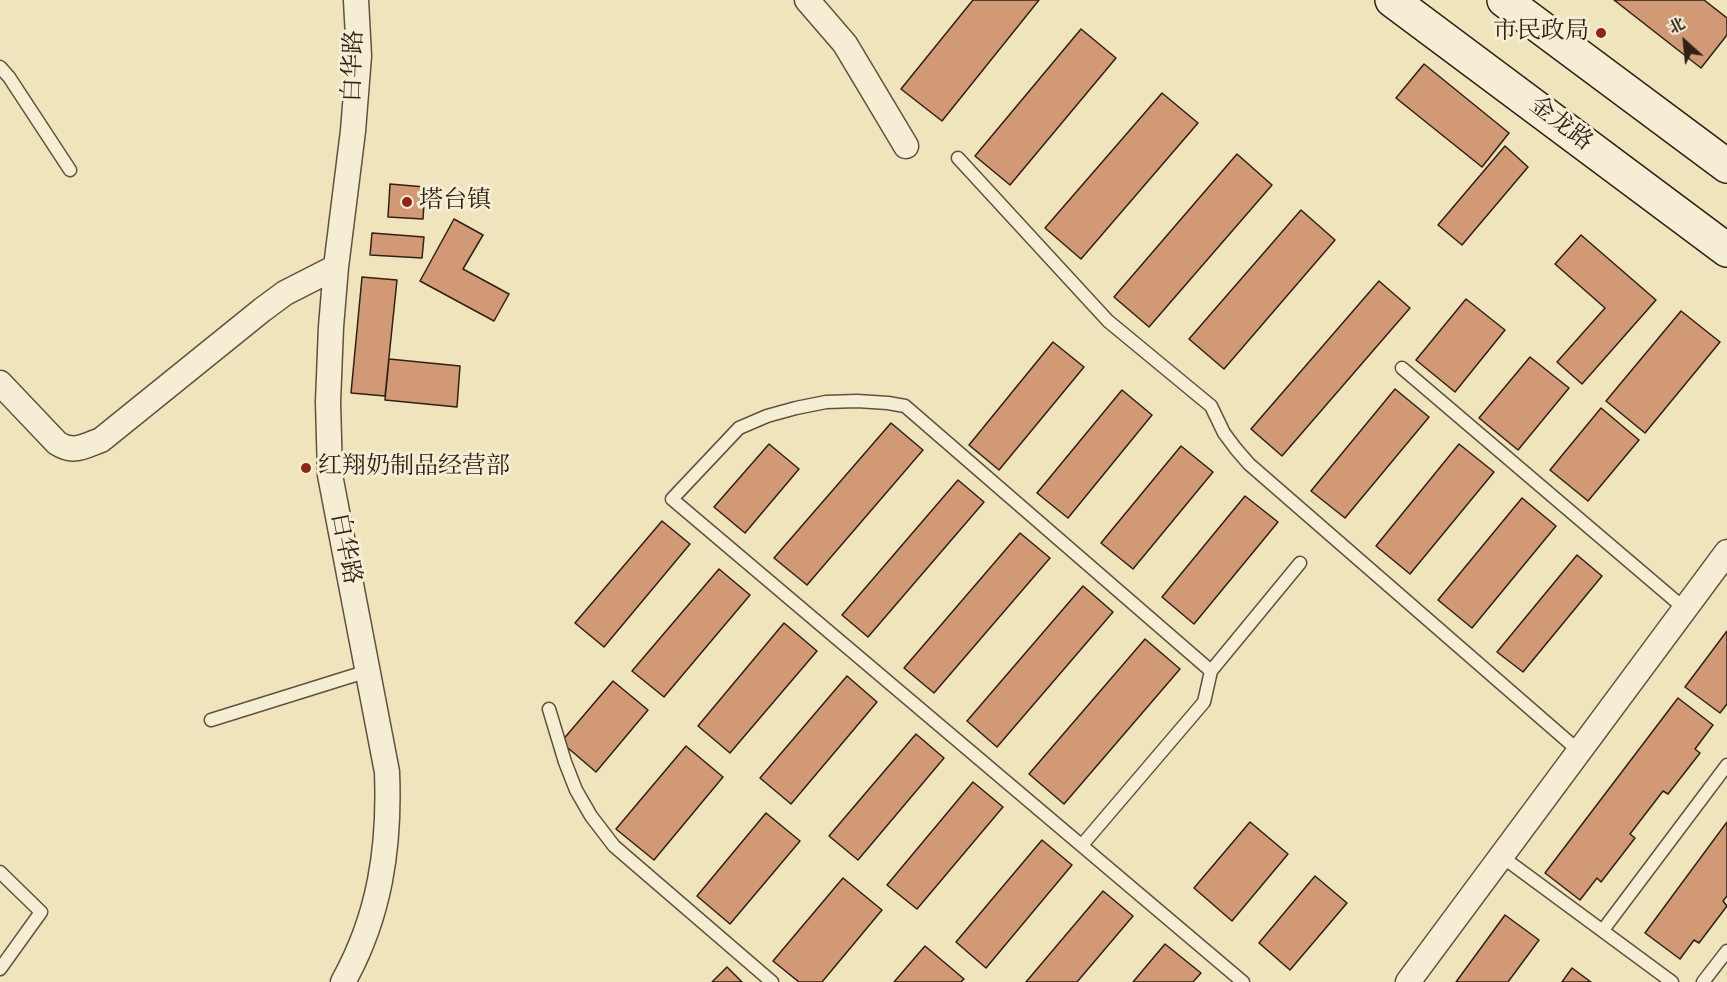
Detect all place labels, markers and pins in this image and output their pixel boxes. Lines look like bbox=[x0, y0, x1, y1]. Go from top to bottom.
place label: 市民政局 bbox=[1493, 19, 1589, 47]
marker: 市民政局 bbox=[1594, 26, 1608, 40]
place label: 塔台镇 bbox=[419, 188, 491, 216]
marker: 塔台镇 bbox=[400, 195, 414, 209]
place label: 红翔奶制品经营部 bbox=[318, 454, 510, 482]
marker: 红翔奶制品经营部 bbox=[299, 461, 313, 475]

